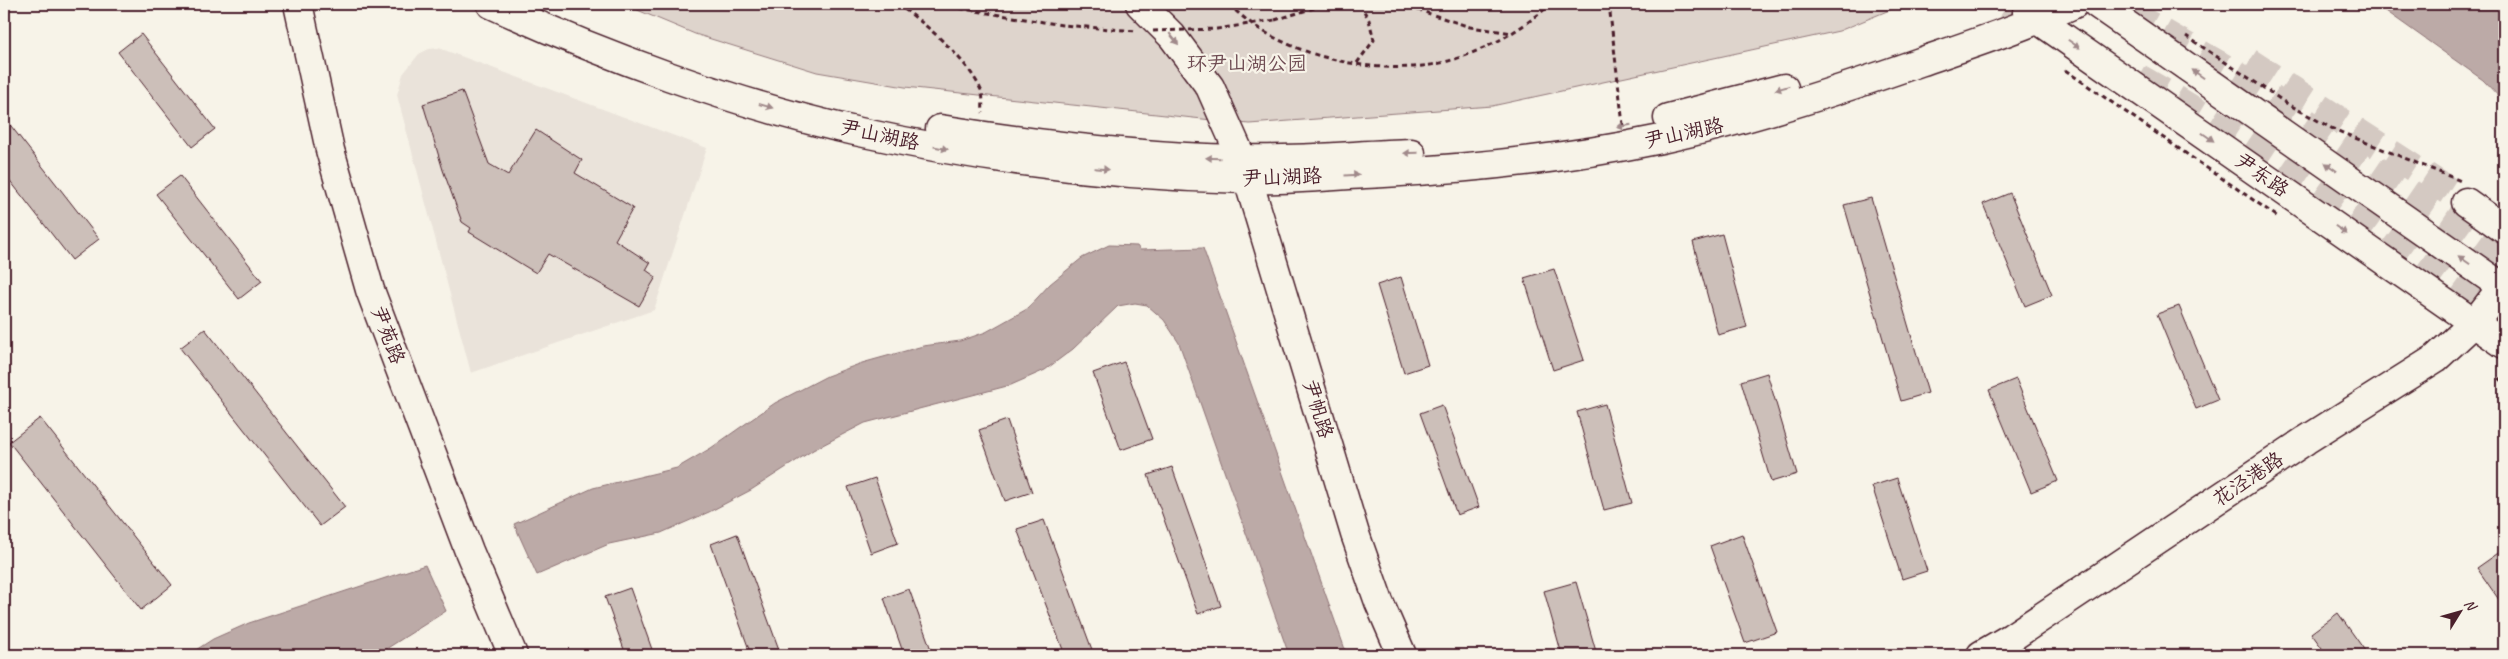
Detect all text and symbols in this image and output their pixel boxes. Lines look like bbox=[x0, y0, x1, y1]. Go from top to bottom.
one-way arrow bbox=[1168, 32, 1179, 45]
one-way arrow bbox=[2067, 39, 2081, 49]
park label: 环尹山湖公园 bbox=[1187, 51, 1307, 76]
one-way arrow bbox=[2191, 69, 2205, 79]
one-way arrow bbox=[1774, 85, 1789, 93]
one-way arrow bbox=[759, 103, 774, 111]
street label: 尹山湖路 bbox=[1642, 112, 1727, 154]
street label: 尹山湖路 bbox=[838, 114, 923, 156]
one-way arrow bbox=[1616, 123, 1632, 131]
one-way arrow bbox=[2201, 132, 2214, 142]
one-way arrow bbox=[933, 144, 949, 152]
street label: 尹东路 bbox=[2230, 148, 2295, 203]
one-way arrow bbox=[1403, 149, 1419, 157]
one-way arrow bbox=[1205, 154, 1221, 162]
one-way arrow bbox=[2324, 162, 2338, 172]
street label: 尹山湖路 bbox=[1242, 163, 1323, 191]
one-way arrow bbox=[1094, 165, 1110, 173]
one-way arrow bbox=[1344, 170, 1360, 178]
one-way arrow bbox=[2334, 225, 2348, 234]
one-way arrow bbox=[2457, 255, 2471, 265]
street label: 尹苑路 bbox=[366, 303, 411, 368]
street label: 尹帆路 bbox=[1297, 377, 1339, 442]
street label: 花泾港路 bbox=[2208, 446, 2289, 512]
north arrow bbox=[2436, 586, 2486, 636]
text: N bbox=[2461, 596, 2481, 615]

